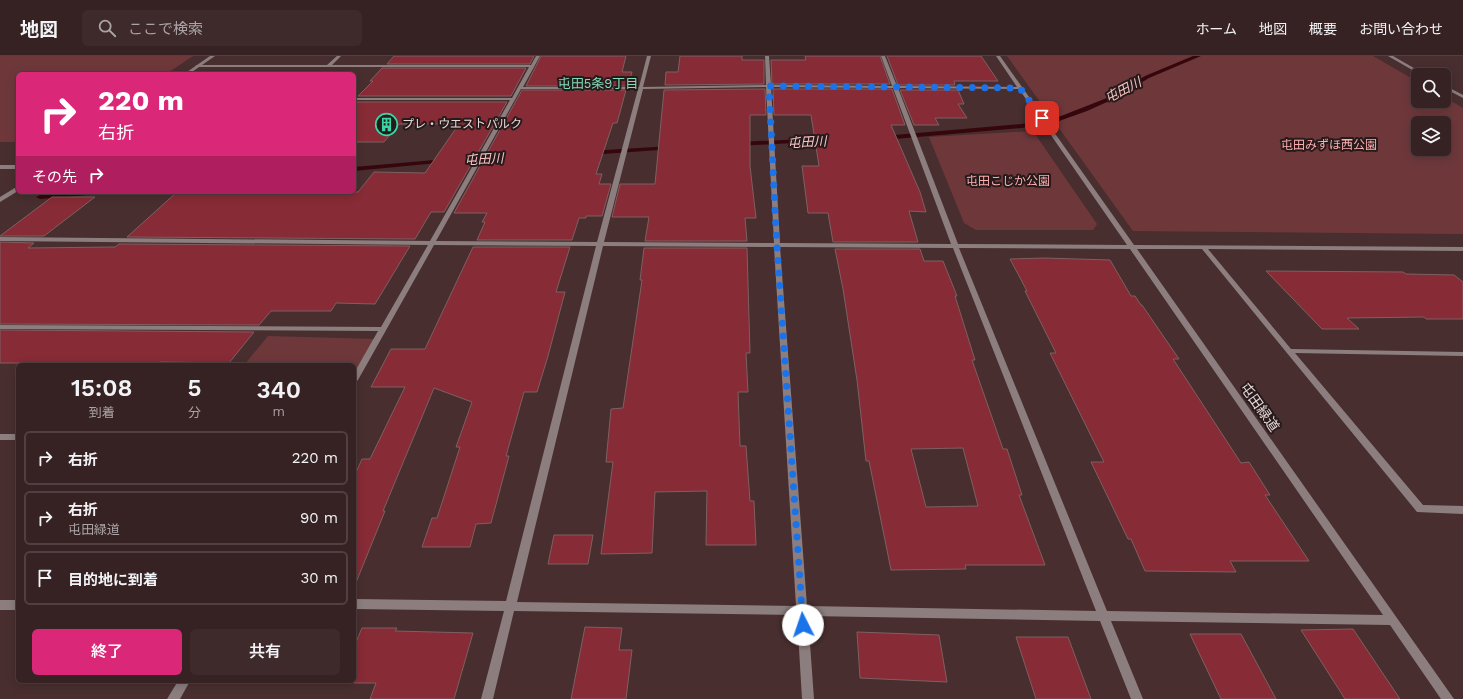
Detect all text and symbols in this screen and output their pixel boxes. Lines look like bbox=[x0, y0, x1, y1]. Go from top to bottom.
search box bbox=[82, 10, 362, 46]
icon: search bbox=[96, 17, 118, 39]
text: 地図 bbox=[20, 18, 58, 41]
text: ここで検索 bbox=[128, 20, 203, 38]
text: ホーム bbox=[1195, 21, 1237, 37]
text: 地図 bbox=[1259, 21, 1287, 37]
text: 概要 bbox=[1309, 21, 1337, 37]
text: お問い合わせ bbox=[1359, 21, 1443, 37]
map controls bbox=[1411, 68, 1451, 156]
button: search bbox=[1411, 68, 1451, 108]
water label: 屯田川 bbox=[1102, 74, 1146, 106]
district label: 屯田5条9丁目 bbox=[558, 76, 638, 91]
text: 220 m bbox=[98, 84, 184, 117]
icon: right bbox=[32, 88, 84, 140]
pin bbox=[1025, 101, 1059, 135]
icon: arrive bbox=[1031, 107, 1053, 129]
building icon: プレ・ウエストパルク bbox=[374, 111, 400, 137]
button: layers bbox=[1411, 116, 1451, 156]
place label: プレ・ウエストパルク bbox=[402, 117, 522, 131]
text: 右折 bbox=[98, 122, 134, 143]
water label: 屯田川 bbox=[787, 133, 829, 151]
park label: 屯田みずほ西公園 bbox=[1281, 138, 1377, 152]
water label: 屯田川 bbox=[464, 150, 506, 168]
icon: right bbox=[85, 164, 107, 186]
text: その先 bbox=[32, 168, 77, 186]
park label: 屯田こじか公園 bbox=[966, 174, 1050, 188]
text: 15:08 bbox=[71, 374, 132, 402]
text: 5 bbox=[187, 374, 201, 402]
text: 340 bbox=[256, 376, 301, 404]
street label: 屯田緑道 bbox=[1237, 379, 1283, 435]
text: m bbox=[272, 404, 285, 419]
text: 到着 bbox=[89, 405, 115, 420]
text: 分 bbox=[188, 405, 201, 420]
icon: right bbox=[34, 447, 56, 469]
text: 220 m bbox=[292, 449, 338, 467]
text: 右折 bbox=[68, 451, 98, 469]
text: 右折 bbox=[68, 501, 98, 519]
icon: right bbox=[34, 507, 56, 529]
text: 90 m bbox=[300, 509, 338, 527]
text: 屯田緑道 bbox=[68, 522, 120, 537]
icon: arrive bbox=[34, 567, 56, 589]
text: 30 m bbox=[301, 569, 338, 587]
text: 目的地に到着 bbox=[68, 571, 158, 589]
position arrow bbox=[782, 604, 824, 646]
button: 終了 bbox=[32, 629, 182, 675]
button: 共有 bbox=[190, 629, 340, 675]

